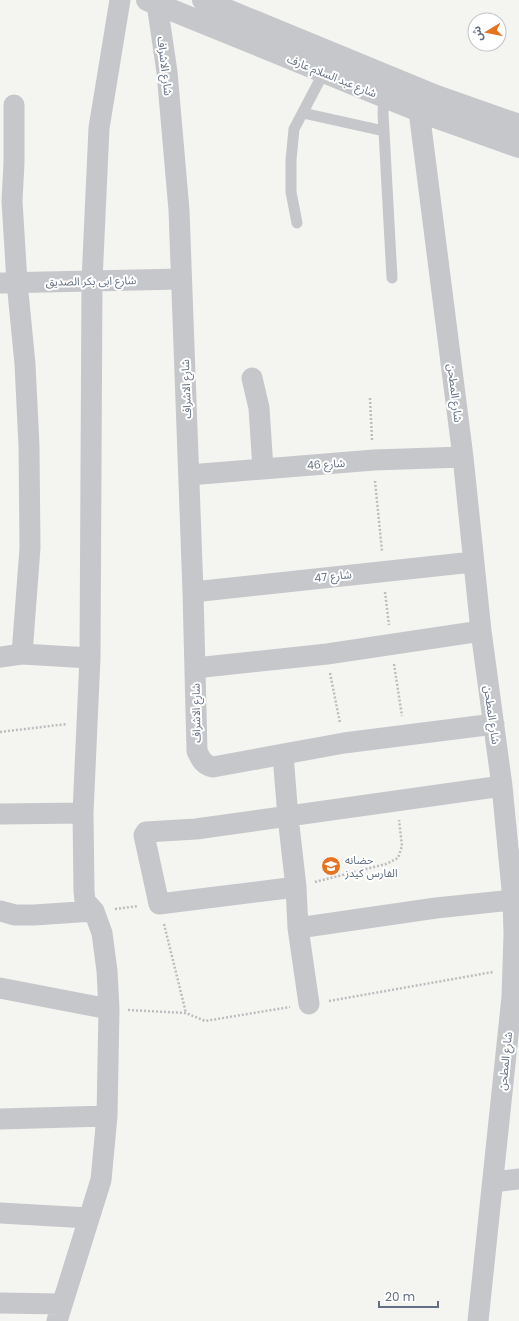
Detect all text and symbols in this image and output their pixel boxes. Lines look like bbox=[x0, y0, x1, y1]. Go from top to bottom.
north arrow bbox=[467, 12, 507, 52]
text: ش bbox=[468, 25, 486, 43]
street label: شارع الاشراف bbox=[153, 35, 177, 97]
street label: شارع عبد السلام عارف bbox=[285, 51, 380, 101]
street label: شارع ابى بكر الصديق bbox=[45, 272, 137, 290]
street label: شارع الاشراف bbox=[177, 359, 195, 419]
street label: شارع المطحن bbox=[443, 363, 467, 424]
street label: شارع 46 bbox=[306, 455, 346, 473]
street label: شارع 47 bbox=[314, 566, 353, 586]
street label: شارع الاشراف bbox=[187, 683, 205, 743]
street label: شارع المطحن bbox=[480, 685, 504, 746]
place label: حضانه الفارس كيدز bbox=[344, 852, 398, 881]
school or university icon: حضانه الفارس كيدز bbox=[320, 855, 342, 877]
street label: شارع المطحن bbox=[494, 1030, 516, 1091]
scale bar bbox=[379, 1283, 438, 1309]
text: 20 m bbox=[385, 1288, 415, 1305]

